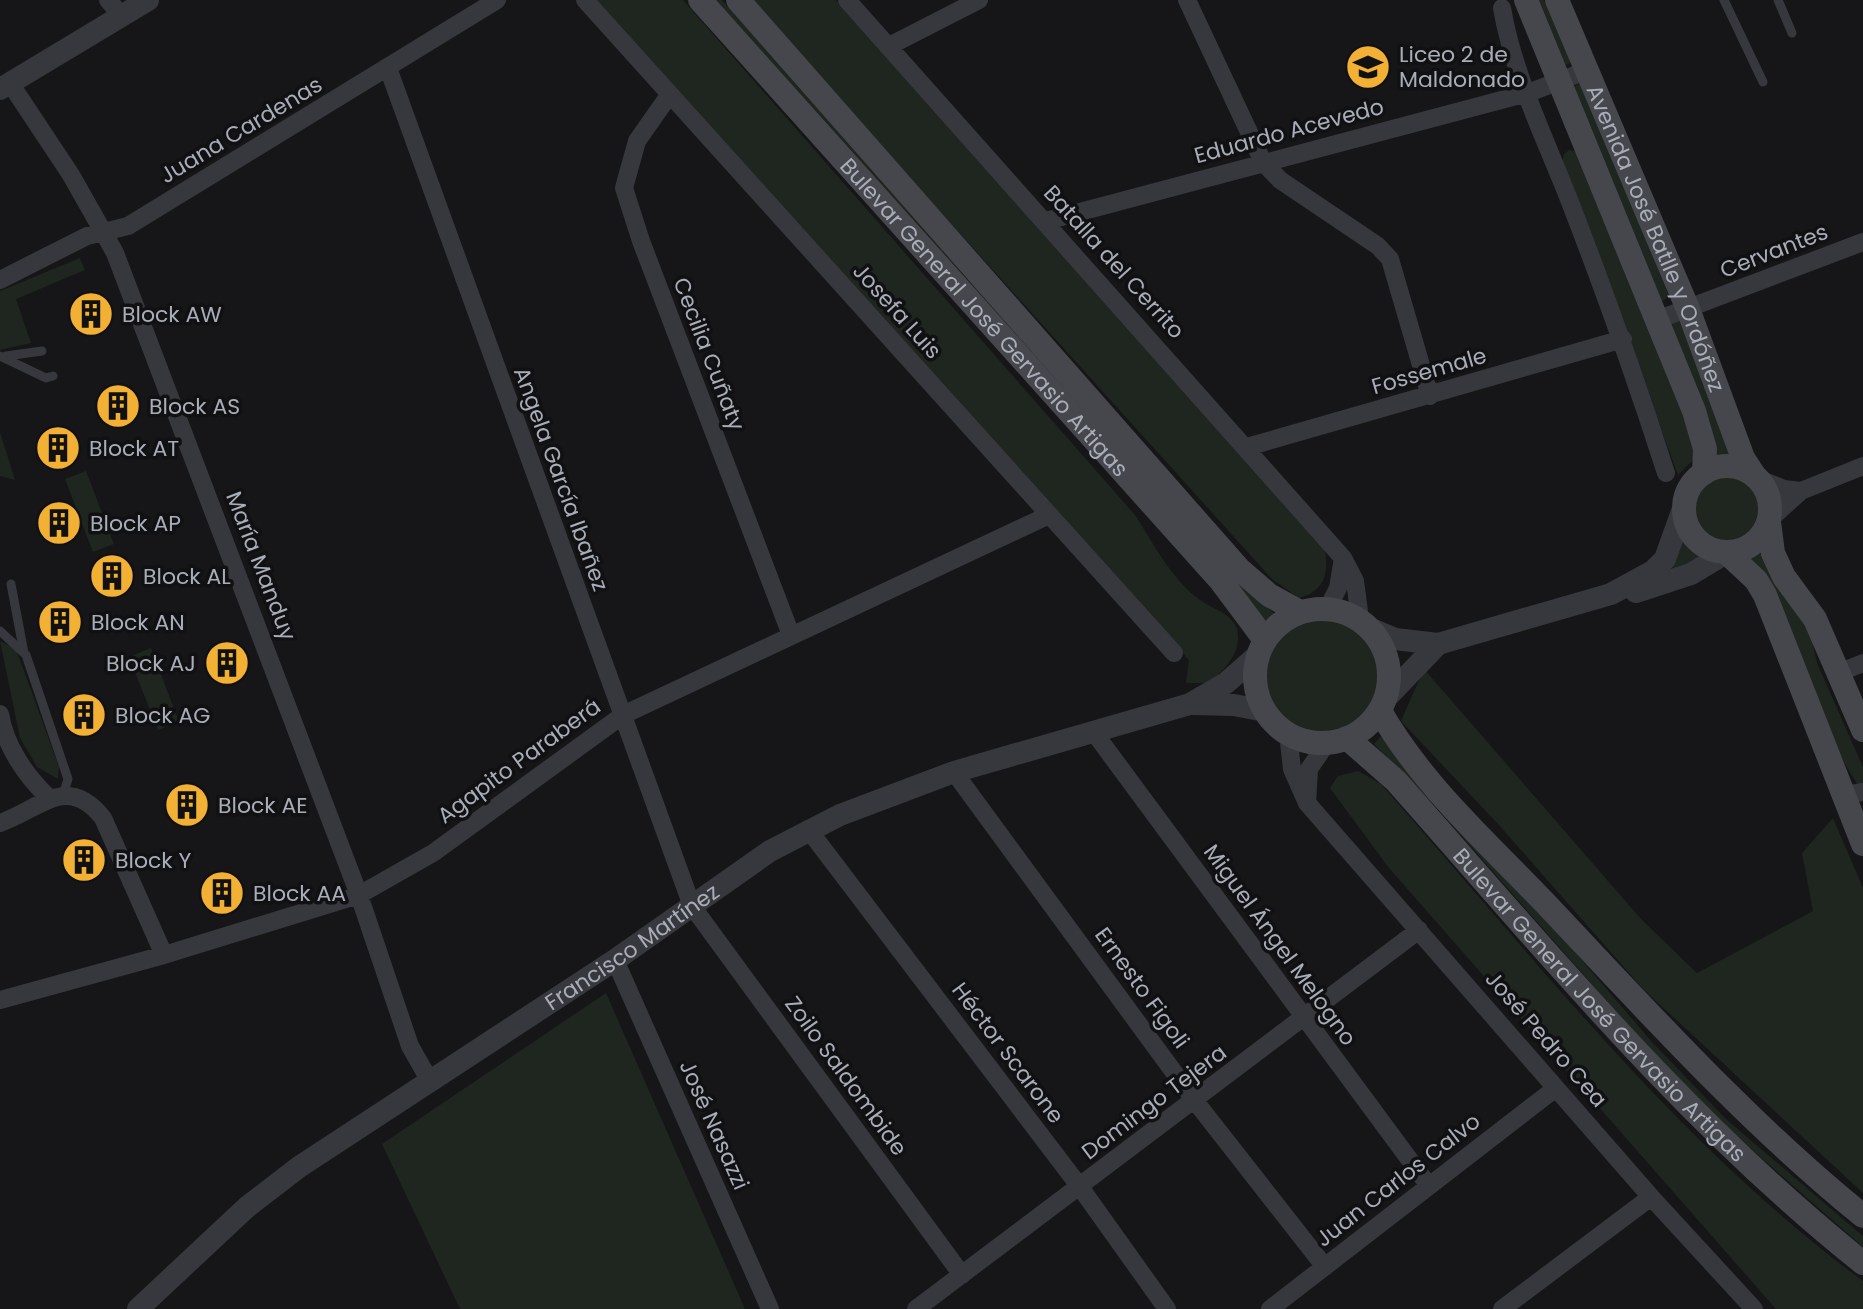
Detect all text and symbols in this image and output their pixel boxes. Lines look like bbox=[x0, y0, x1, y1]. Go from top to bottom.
place label: Liceo 2 de Maldonado bbox=[1399, 39, 1525, 95]
school or university icon: Liceo 2 de Maldonado bbox=[1344, 43, 1392, 91]
street label: Juana Cardenas bbox=[154, 69, 328, 191]
street label: Avenida José Batlle y Ordóñez bbox=[1579, 80, 1733, 396]
street label: Eduardo Acevedo bbox=[1191, 91, 1387, 171]
street label: Bulevar General José Gervasio Artigas bbox=[833, 151, 1136, 483]
street label: Batalla del Cerrito bbox=[1037, 178, 1191, 346]
street label: Cervantes bbox=[1716, 216, 1832, 286]
street label: Josefa Luis bbox=[846, 256, 948, 366]
street label: Cecilia Cuñaty bbox=[666, 273, 753, 435]
building icon: Block AW bbox=[67, 290, 115, 338]
place label: Block AW bbox=[122, 299, 222, 330]
street label: Fossemale bbox=[1368, 340, 1490, 402]
street label: Angela García Ibañez bbox=[506, 363, 616, 595]
building icon: Block AS bbox=[94, 382, 142, 430]
place label: Block AS bbox=[149, 391, 240, 422]
building icon: Block AT bbox=[34, 424, 82, 472]
place label: Block AT bbox=[89, 433, 179, 464]
street label: María Manduy bbox=[218, 487, 304, 646]
building icon: Block AP bbox=[35, 499, 83, 547]
place label: Block AP bbox=[90, 508, 181, 539]
building icon: Block AL bbox=[88, 552, 136, 600]
place label: Block AL bbox=[143, 561, 231, 592]
building icon: Block AN bbox=[36, 598, 84, 646]
place label: Block AN bbox=[91, 607, 185, 638]
building icon: Block AJ bbox=[203, 639, 251, 687]
place label: Block AJ bbox=[106, 648, 196, 679]
building icon: Block AG bbox=[60, 691, 108, 739]
street label: Agapito Paraberá bbox=[431, 691, 607, 831]
place label: Block AG bbox=[115, 700, 210, 731]
building icon: Block AE bbox=[163, 781, 211, 829]
place label: Block AE bbox=[218, 790, 308, 821]
building icon: Block Y bbox=[60, 836, 108, 884]
street label: Miguel Ángel Melogno bbox=[1196, 838, 1364, 1052]
street label: Bulevar General José Gervasio Artigas bbox=[1446, 841, 1753, 1169]
place label: Block Y bbox=[115, 845, 192, 876]
building icon: Block AA bbox=[198, 869, 246, 917]
street label: Francisco Martínez bbox=[539, 876, 725, 1017]
place label: Block AA bbox=[253, 878, 346, 909]
street label: Ernesto Figoli bbox=[1087, 921, 1197, 1055]
street label: José Pedro Cea bbox=[1478, 964, 1614, 1114]
street label: Héctor Scarone bbox=[945, 976, 1071, 1130]
street label: Zoilo Saldombide bbox=[778, 990, 914, 1162]
street label: Domingo Tejera bbox=[1075, 1037, 1233, 1167]
street label: José Nasazzi bbox=[672, 1055, 756, 1195]
street label: Juan Carlos Calvo bbox=[1309, 1106, 1487, 1254]

